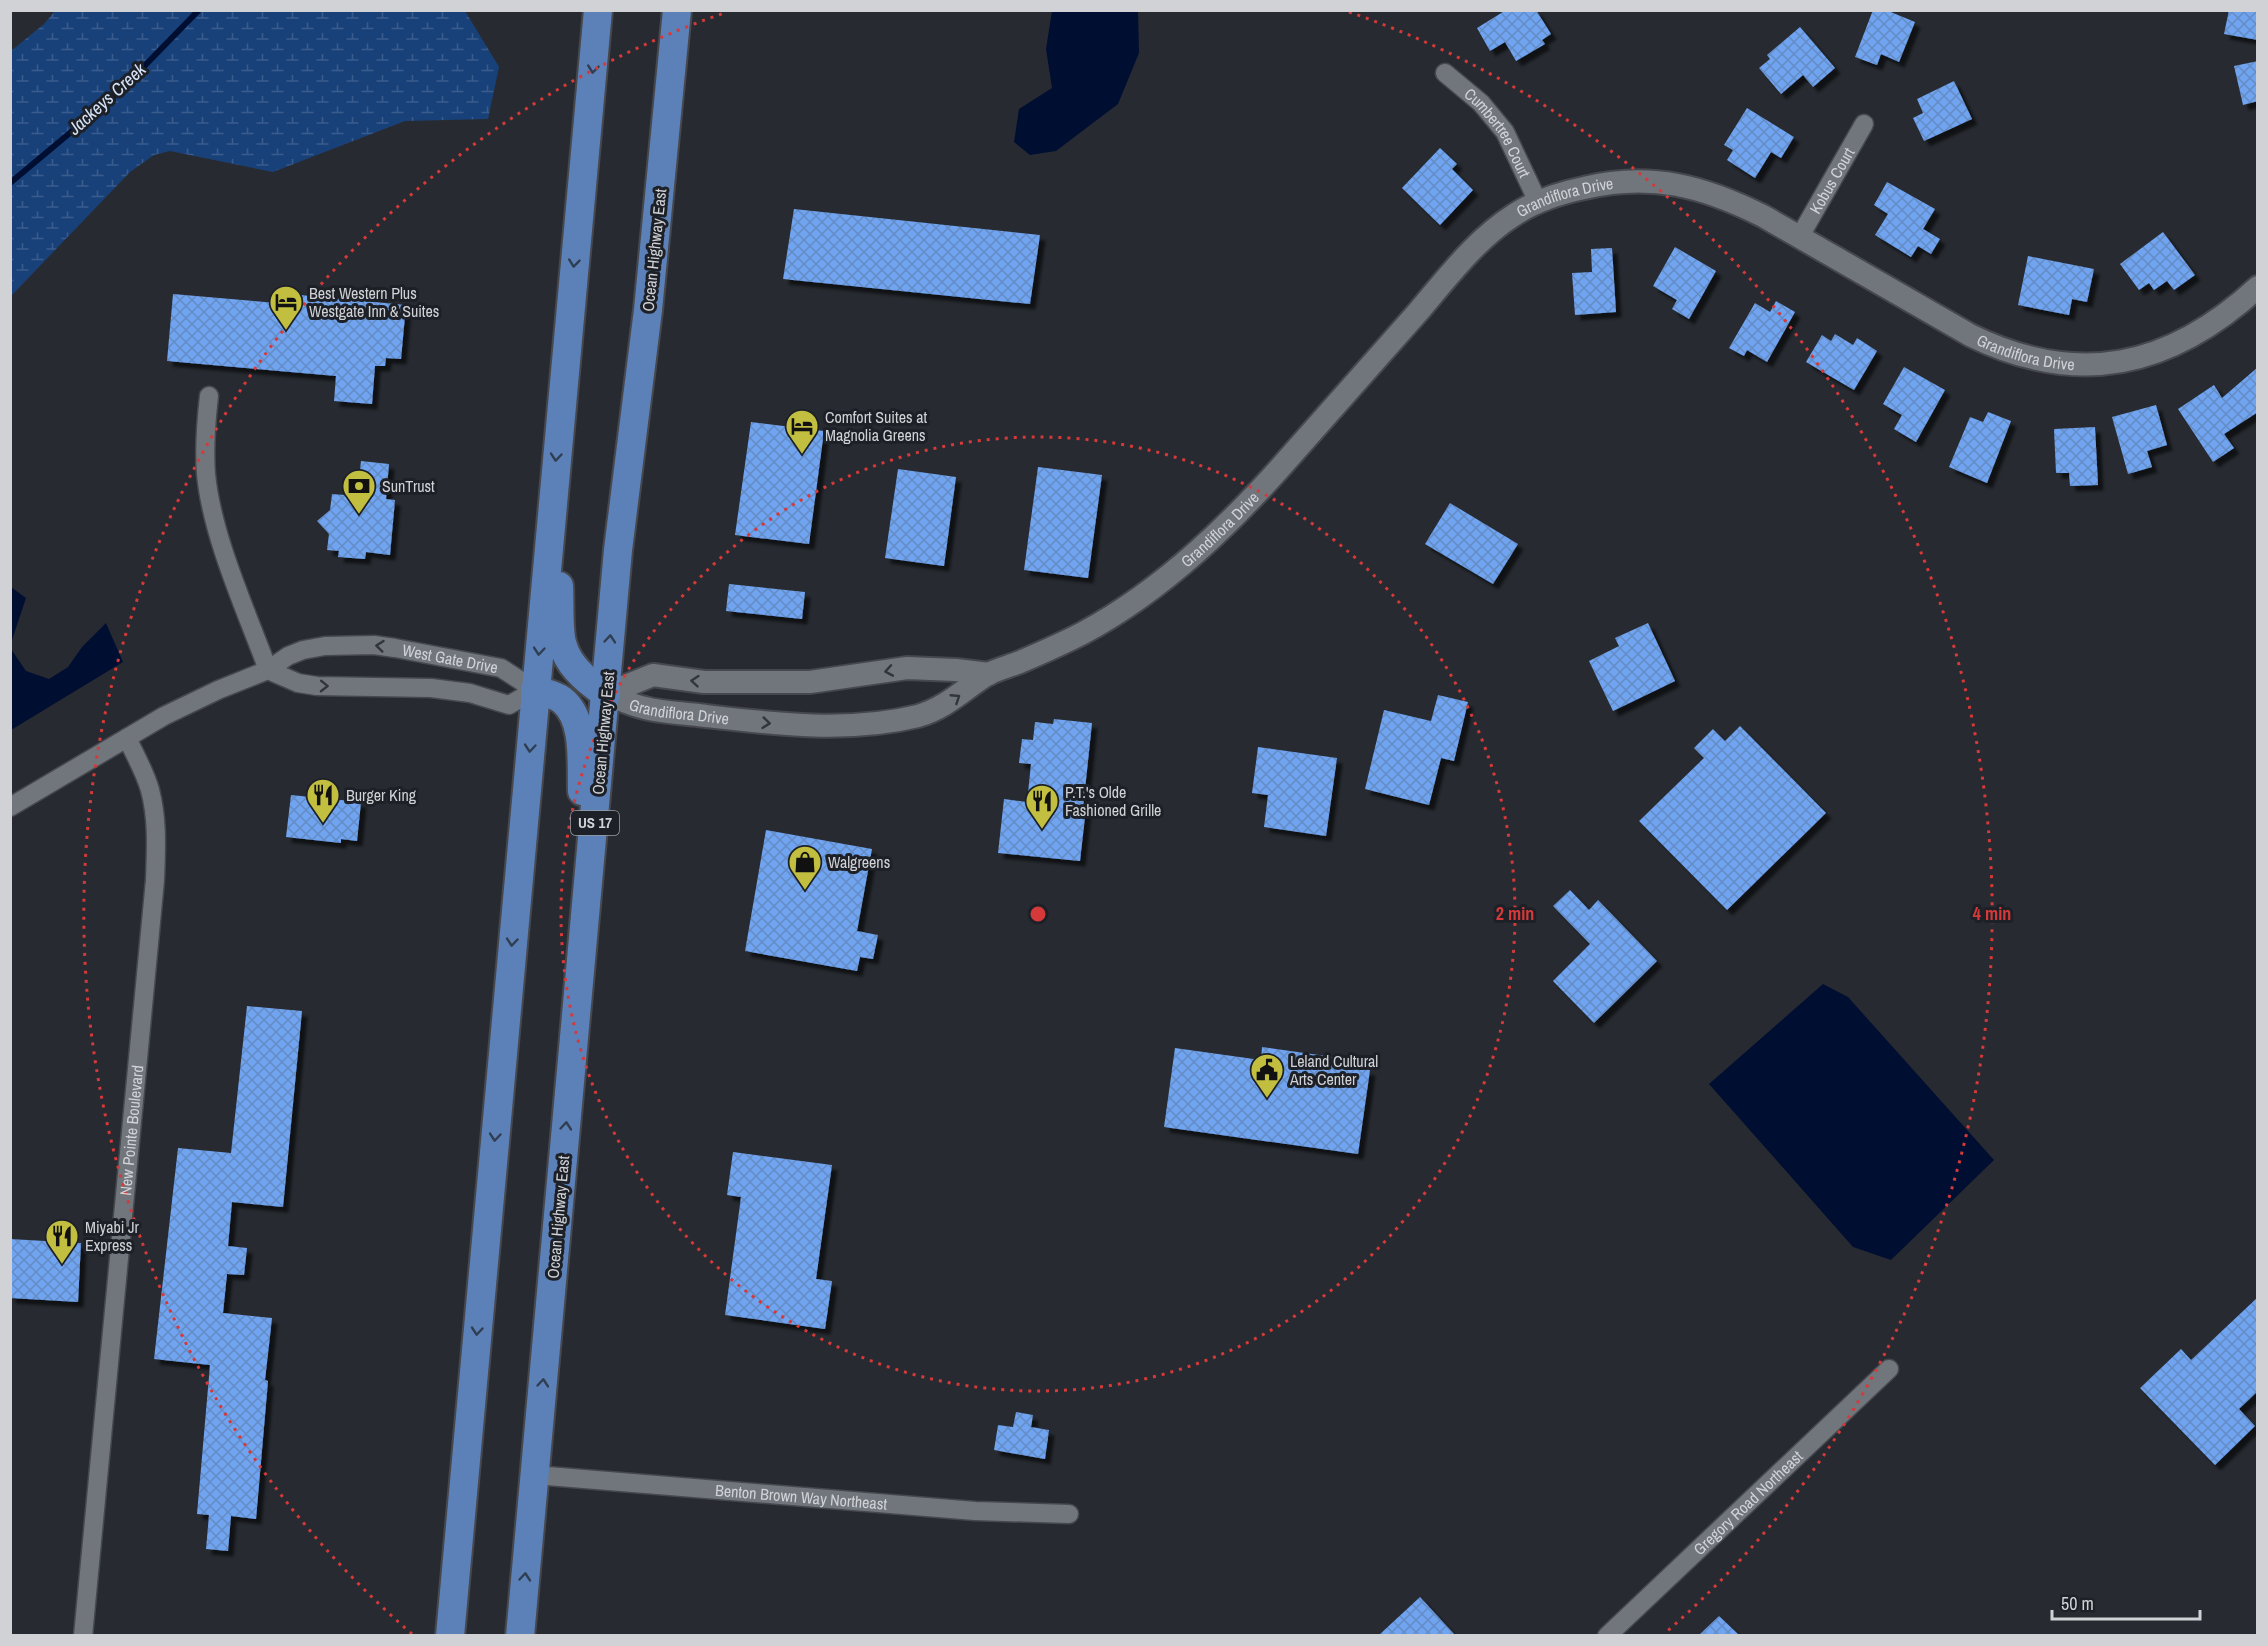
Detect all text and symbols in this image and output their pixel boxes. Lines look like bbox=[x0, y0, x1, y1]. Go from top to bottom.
water label: Jackeys Creek bbox=[62, 57, 151, 141]
one-way arrow bbox=[587, 64, 600, 73]
street label: Cumbertree Court bbox=[1460, 83, 1536, 181]
street label: Kobus Court bbox=[1804, 143, 1859, 218]
street label: Grandiflora Drive bbox=[1512, 172, 1615, 222]
street label: Ocean Highway East bbox=[637, 187, 671, 312]
one-way arrow bbox=[568, 258, 581, 267]
place label: Best Western Plus Westgate Inn & Suites bbox=[309, 282, 439, 322]
hotel icon: Best Western Plus Westgate Inn & Suites bbox=[268, 284, 304, 331]
street label: Grandiflora Drive bbox=[1973, 329, 2075, 375]
place label: Comfort Suites at Magnolia Greens bbox=[825, 406, 927, 446]
hotel icon: Comfort Suites at Magnolia Greens bbox=[784, 408, 820, 455]
one-way arrow bbox=[550, 452, 563, 462]
bank icon: SunTrust bbox=[341, 468, 377, 515]
place label: SunTrust bbox=[382, 475, 435, 497]
street label: Grandiflora Drive bbox=[1176, 487, 1264, 572]
one-way arrow bbox=[604, 635, 617, 644]
street label: West Gate Drive bbox=[401, 639, 500, 678]
one-way arrow bbox=[376, 641, 385, 653]
one-way arrow bbox=[532, 647, 545, 656]
one-way arrow bbox=[885, 664, 894, 676]
street label: Ocean Highway East bbox=[587, 670, 619, 795]
one-way arrow bbox=[691, 675, 700, 688]
one-way arrow bbox=[319, 679, 328, 692]
street label: Grandiflora Drive bbox=[626, 693, 730, 730]
one-way arrow bbox=[950, 693, 960, 705]
one-way arrow bbox=[761, 716, 770, 729]
one-way arrow bbox=[524, 744, 537, 753]
restaurant icon: Burger King bbox=[305, 777, 341, 824]
place label: P.T.'s Olde Fashioned Grille bbox=[1065, 781, 1161, 821]
restaurant icon: P.T.'s Olde Fashioned Grille bbox=[1024, 783, 1060, 830]
place label: Burger King bbox=[346, 784, 417, 806]
road number: US 17 bbox=[571, 811, 619, 835]
shop icon: Walgreens bbox=[787, 844, 823, 891]
place label: Walgreens bbox=[828, 851, 890, 873]
text: 2 min bbox=[1496, 901, 1534, 926]
text: 4 min bbox=[1973, 901, 2011, 926]
centre of rings bbox=[1028, 904, 1048, 924]
one-way arrow bbox=[506, 938, 519, 947]
place label: Leland Cultural Arts Center bbox=[1289, 1050, 1378, 1090]
public building icon: Leland Cultural Arts Center bbox=[1249, 1052, 1285, 1099]
street label: New Pointe Boulevard bbox=[114, 1064, 148, 1196]
one-way arrow bbox=[559, 1122, 572, 1131]
one-way arrow bbox=[489, 1132, 502, 1141]
street label: Ocean Highway East bbox=[542, 1154, 574, 1279]
place label: Miyabi Jr Express bbox=[85, 1216, 140, 1256]
restaurant icon: Miyabi Jr Express bbox=[44, 1218, 80, 1265]
one-way arrow bbox=[471, 1326, 484, 1335]
one-way arrow bbox=[536, 1378, 549, 1388]
street label: Gregory Road Northeast bbox=[1688, 1445, 1808, 1560]
street label: Benton Brown Way Northeast bbox=[714, 1479, 888, 1515]
one-way arrow bbox=[518, 1573, 531, 1582]
scale bar bbox=[2052, 1583, 2200, 1621]
text: 50 m bbox=[2061, 1591, 2094, 1616]

